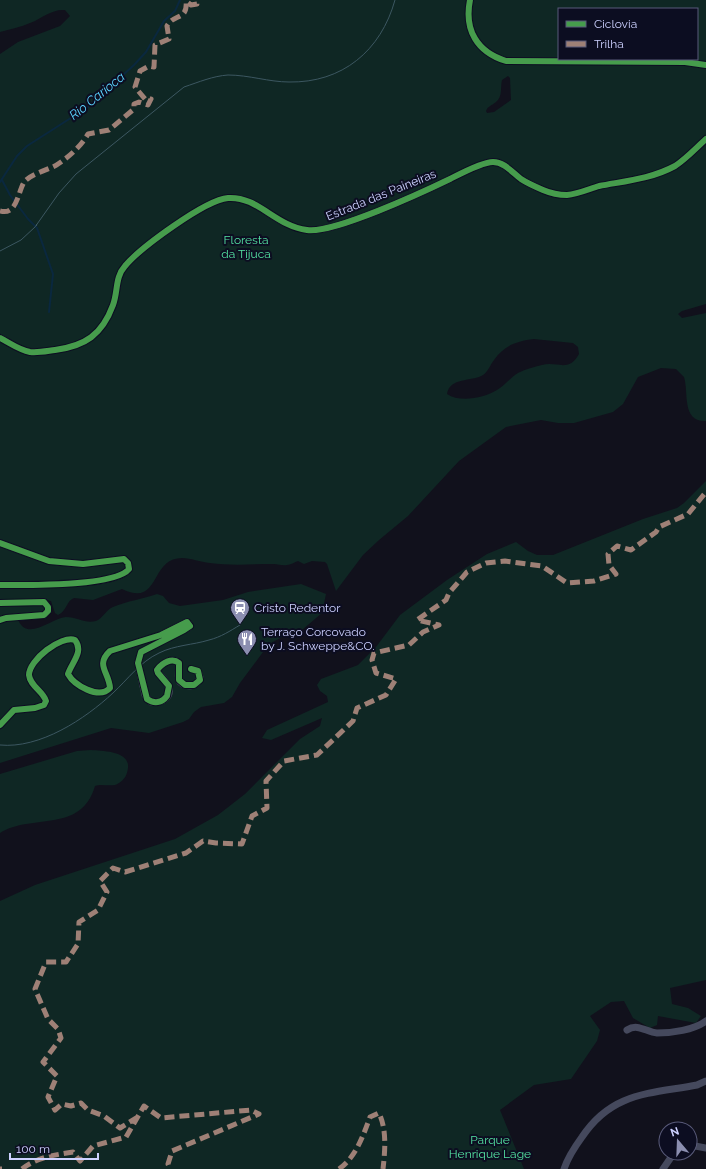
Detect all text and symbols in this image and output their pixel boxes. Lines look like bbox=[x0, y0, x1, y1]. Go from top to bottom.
legend bbox=[558, 8, 698, 60]
text: Ciclovia bbox=[594, 17, 637, 31]
text: Trilha bbox=[594, 37, 624, 51]
water label: Rio Carioca bbox=[66, 69, 128, 123]
street label: Estrada das Paineiras bbox=[324, 166, 438, 223]
park label: Floresta da Tijuca bbox=[221, 233, 271, 261]
station icon: Cristo Redentor bbox=[229, 597, 251, 625]
place label: Cristo Redentor bbox=[254, 601, 341, 615]
place label: Terraço Corcovado by J. Schweppe&CO. bbox=[261, 625, 375, 653]
restaurant icon: Terraço Corcovado by J. Schweppe&CO. bbox=[236, 628, 258, 656]
north arrow bbox=[658, 1121, 698, 1161]
text: N bbox=[669, 1125, 681, 1140]
park label: Parque Henrique Lage bbox=[449, 1133, 531, 1161]
scale bar bbox=[10, 1135, 98, 1161]
text: 100 m bbox=[16, 1142, 50, 1156]

